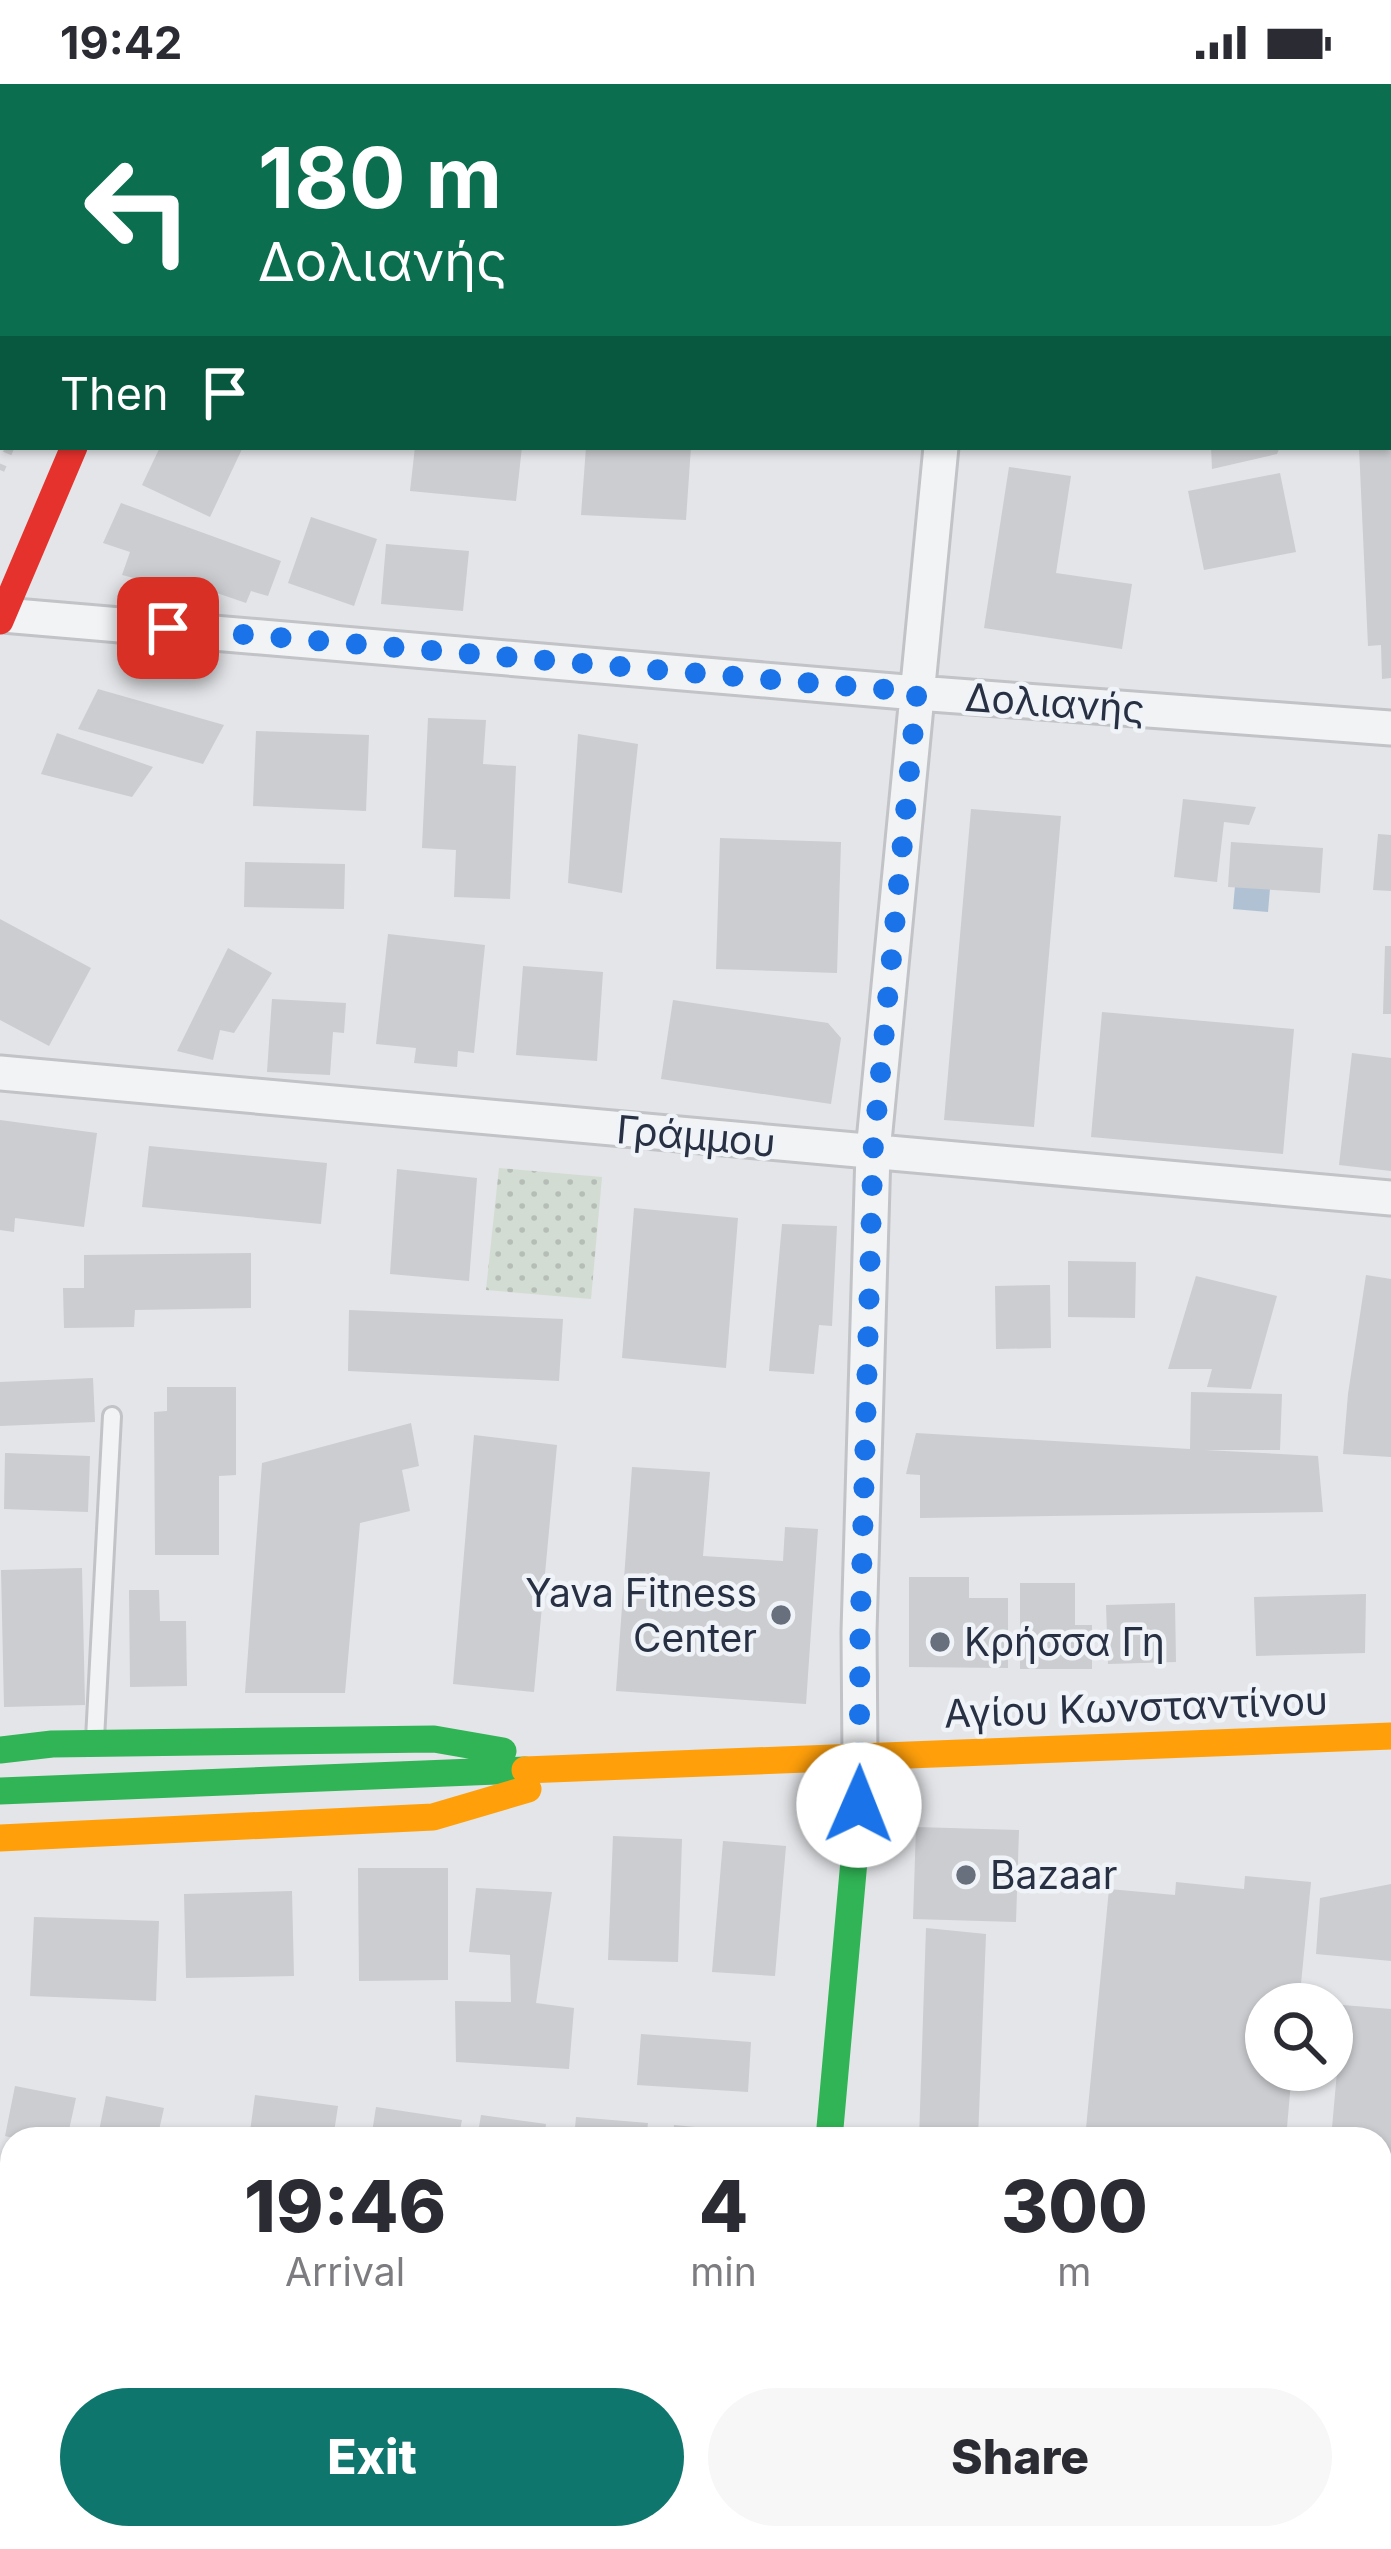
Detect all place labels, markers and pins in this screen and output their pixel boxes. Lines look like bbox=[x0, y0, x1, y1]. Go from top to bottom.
pin bbox=[117, 577, 219, 679]
place label: Yava Fitness Center bbox=[525, 1569, 757, 1661]
marker: Yava Fitness Center bbox=[768, 1602, 794, 1628]
place label: Κρήσσα Γη bbox=[964, 1618, 1165, 1665]
marker: Κρήσσα Γη bbox=[927, 1629, 953, 1655]
place label: Bazaar bbox=[990, 1851, 1117, 1898]
marker: Bazaar bbox=[953, 1862, 979, 1888]

